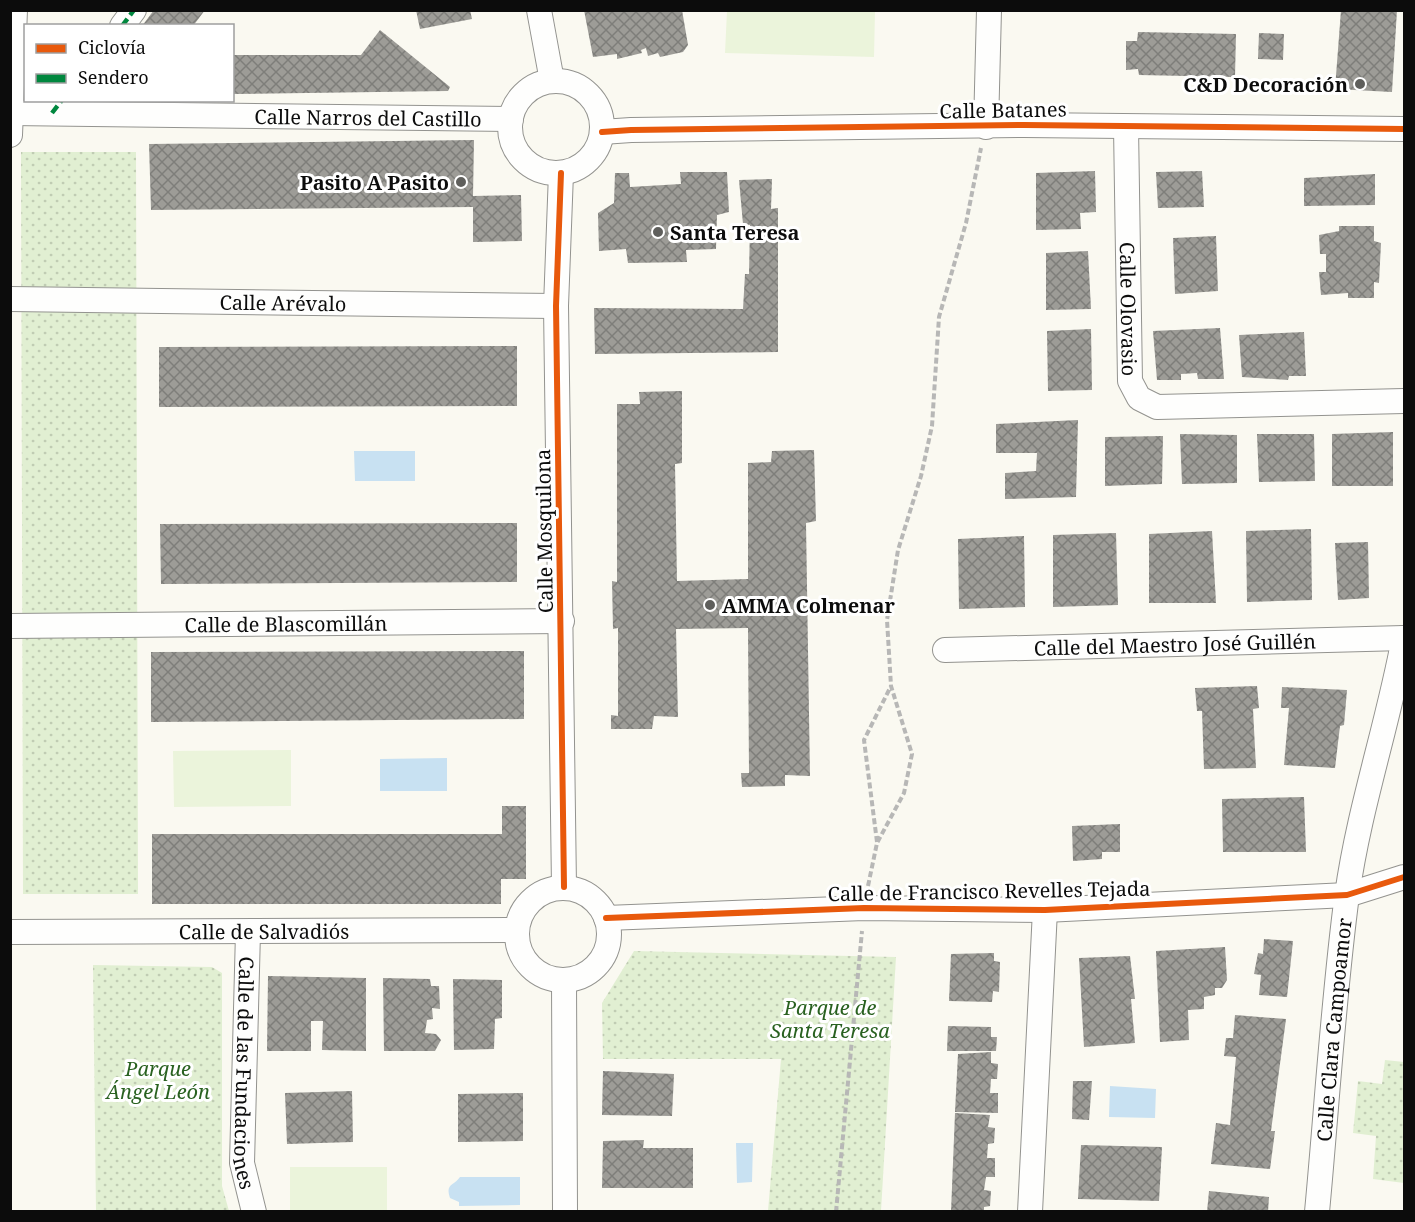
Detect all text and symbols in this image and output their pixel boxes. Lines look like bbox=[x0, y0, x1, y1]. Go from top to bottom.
legend bbox=[24, 24, 234, 102]
text: Ciclovía bbox=[78, 35, 146, 59]
text: Sendero bbox=[78, 65, 149, 89]
place label: C&D Decoración bbox=[1183, 71, 1348, 98]
marker: C&D Decoración bbox=[1353, 77, 1367, 91]
street label: Calle Batanes bbox=[939, 95, 1067, 125]
street label: Calle Narros del Castillo bbox=[254, 102, 482, 132]
place label: Pasito A Pasito bbox=[300, 169, 449, 196]
marker: Pasito A Pasito bbox=[454, 175, 468, 189]
place label: Santa Teresa bbox=[670, 219, 799, 246]
marker: Santa Teresa bbox=[651, 225, 665, 239]
street label: Calle Olovasio bbox=[1114, 242, 1143, 376]
street label: Calle Arévalo bbox=[219, 288, 346, 317]
street label: Calle Mosquilona bbox=[529, 449, 559, 613]
place label: AMMA Colmenar bbox=[722, 592, 896, 619]
marker: AMMA Colmenar bbox=[703, 598, 717, 612]
street label: Calle de Blascomillán bbox=[184, 609, 388, 638]
street label: Calle del Maestro José Guillén bbox=[1033, 627, 1316, 661]
street label: Calle de Francisco Revelles Tejada bbox=[827, 875, 1151, 907]
street label: Calle Clara Campoamor bbox=[1310, 916, 1358, 1143]
street label: Calle de Salvadiós bbox=[179, 917, 349, 945]
street label: Calle de las Fundaciones bbox=[227, 956, 261, 1192]
park label: Parque de Santa Teresa bbox=[770, 994, 890, 1044]
park label: Parque Ángel León bbox=[104, 1055, 210, 1105]

